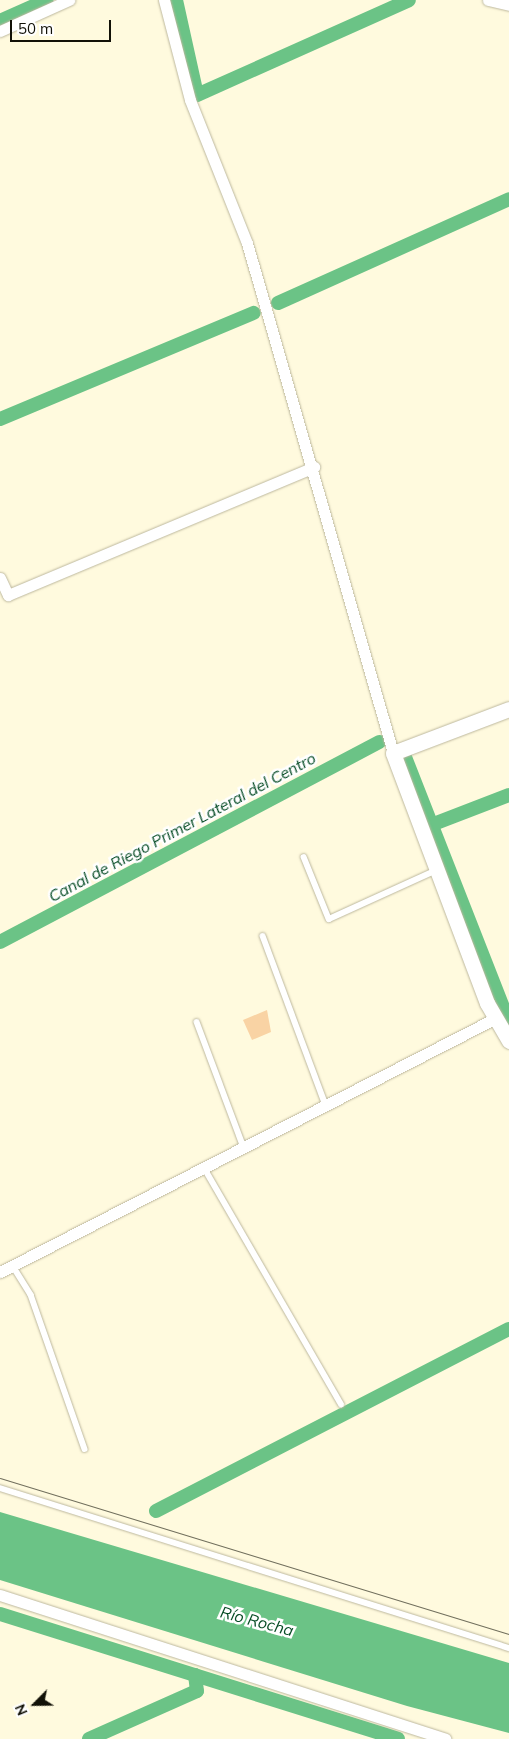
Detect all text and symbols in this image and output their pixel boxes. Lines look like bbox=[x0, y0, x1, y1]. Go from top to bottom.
scale bar bbox=[12, 10, 114, 42]
text: 50 m bbox=[18, 19, 53, 38]
water label: Canal de Riego Primer Lateral del Centro bbox=[45, 748, 319, 906]
water label: Río Rocha bbox=[218, 1602, 296, 1640]
north arrow bbox=[10, 1679, 60, 1729]
text: N bbox=[11, 1701, 32, 1718]

